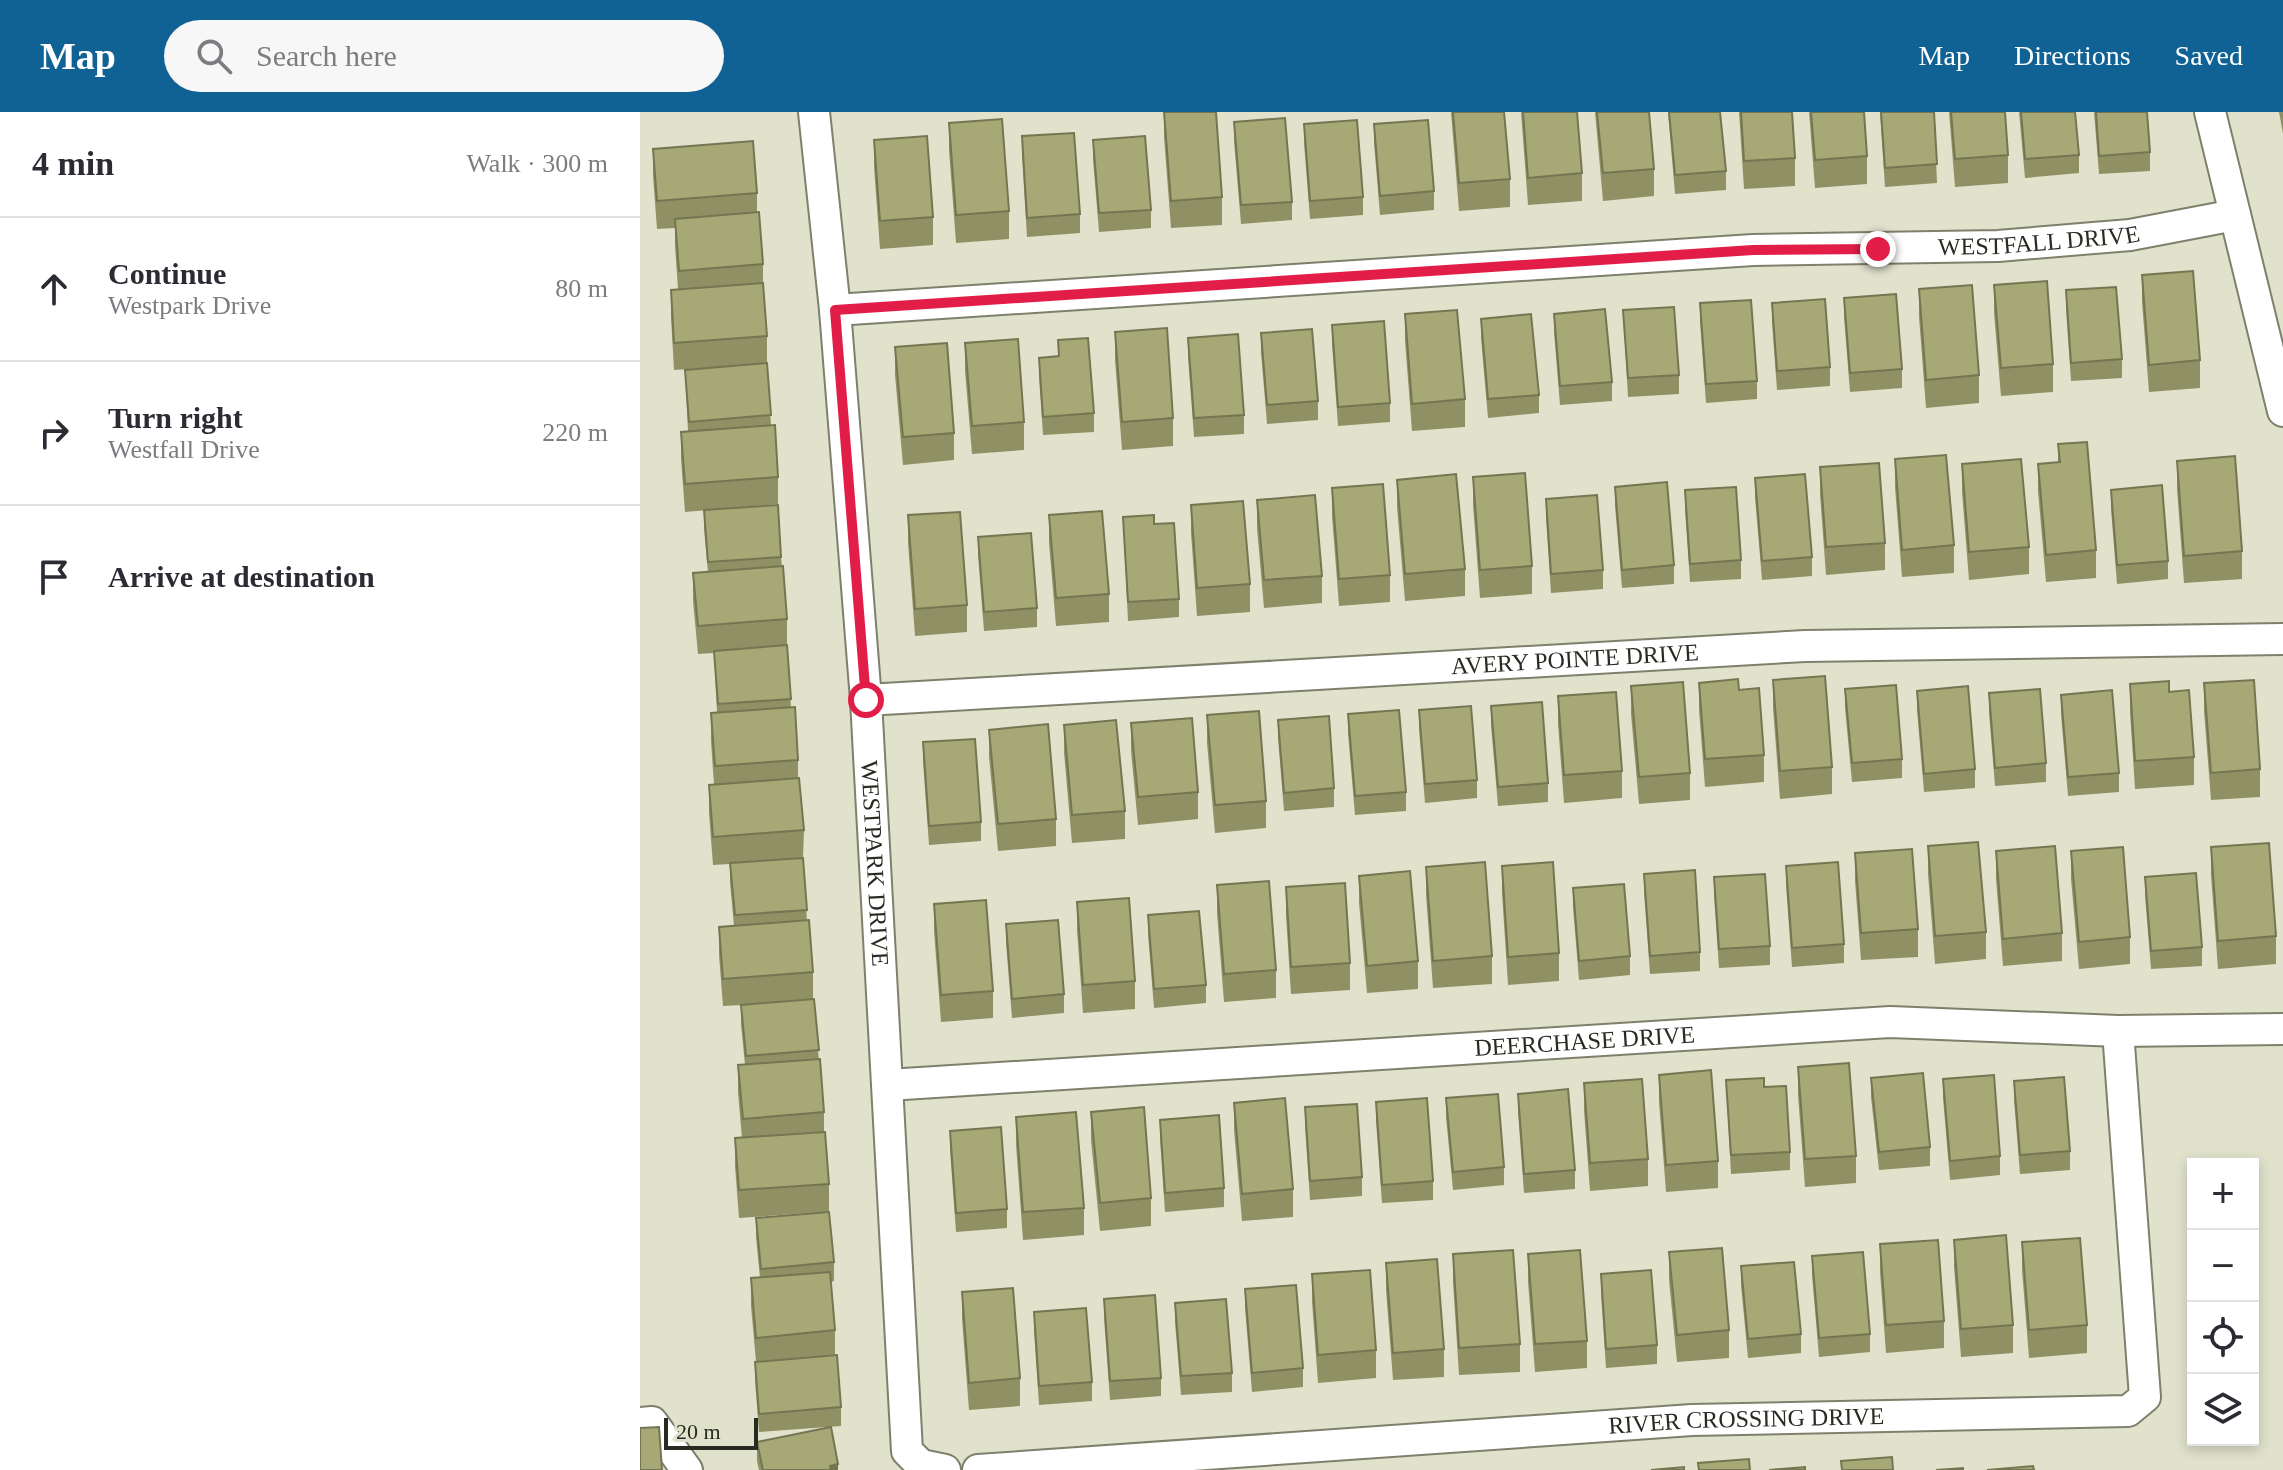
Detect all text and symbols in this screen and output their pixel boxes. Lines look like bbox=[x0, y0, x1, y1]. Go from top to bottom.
search box bbox=[164, 20, 724, 92]
icon: search bbox=[192, 34, 236, 78]
text: Map bbox=[40, 35, 116, 77]
text: Search here bbox=[256, 39, 397, 72]
text: Map bbox=[1919, 40, 1970, 71]
text: Directions bbox=[2014, 40, 2131, 71]
text: Saved bbox=[2175, 40, 2243, 71]
text: 4 min bbox=[32, 145, 114, 182]
text: Walk · 300 m bbox=[466, 149, 608, 178]
street label: WESTFALL DRIVE bbox=[1938, 220, 2142, 260]
route end bbox=[1860, 231, 1896, 267]
text: Continue bbox=[108, 257, 226, 290]
icon: ahead bbox=[32, 267, 76, 311]
text: 80 m bbox=[555, 274, 608, 303]
text: Westpark Drive bbox=[108, 291, 271, 320]
text: Turn right bbox=[108, 401, 243, 434]
icon: right bbox=[32, 411, 76, 455]
text: 220 m bbox=[542, 418, 608, 447]
text: Westfall Drive bbox=[108, 435, 260, 464]
icon: arrive bbox=[32, 555, 76, 599]
text: Arrive at destination bbox=[108, 560, 375, 593]
street label: AVERY POINTE DRIVE bbox=[1450, 639, 1699, 679]
route start bbox=[848, 682, 884, 718]
street label: WESTPARK DRIVE bbox=[856, 760, 894, 967]
street label: DEERCHASE DRIVE bbox=[1474, 1021, 1696, 1061]
map controls bbox=[2187, 1158, 2259, 1446]
button: + bbox=[2187, 1158, 2259, 1230]
button: − bbox=[2187, 1230, 2259, 1302]
button: locate bbox=[2187, 1302, 2259, 1374]
button: layers bbox=[2187, 1374, 2259, 1446]
street label: RIVER CROSSING DRIVE bbox=[1607, 1403, 1885, 1439]
scale bar bbox=[664, 1414, 758, 1450]
text: 20 m bbox=[676, 1419, 721, 1444]

